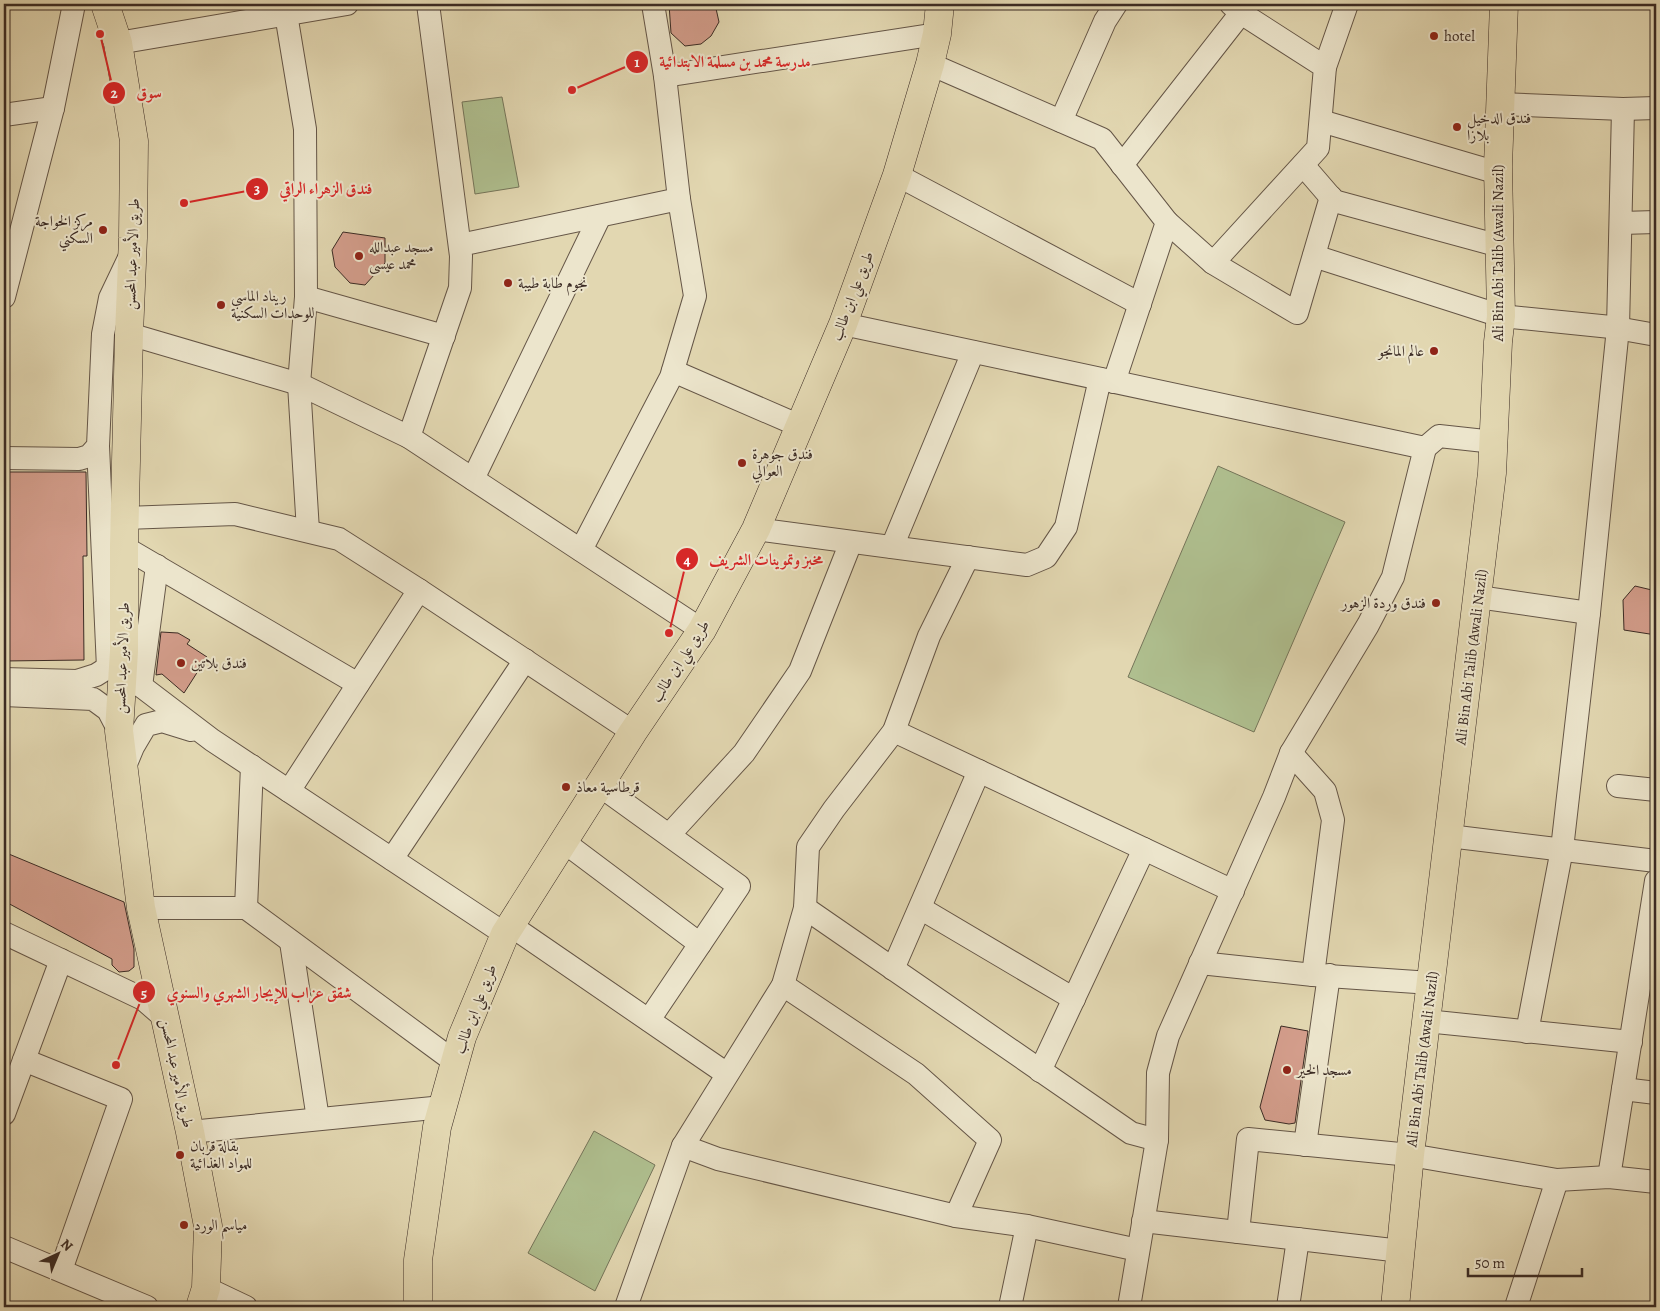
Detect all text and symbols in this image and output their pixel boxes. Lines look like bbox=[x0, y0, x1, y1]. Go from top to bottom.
place label: hotel bbox=[1444, 26, 1475, 46]
marker: hotel bbox=[1428, 30, 1440, 42]
callout: مدرسة محمد بن مسلمة الابتدائية bbox=[624, 46, 821, 77]
text: مدرسة محمد بن مسلمة الابتدائية bbox=[659, 51, 811, 73]
text: 1 bbox=[634, 52, 640, 72]
callout: سوق bbox=[101, 77, 172, 108]
text: سوق bbox=[136, 82, 162, 104]
text: 2 bbox=[110, 83, 118, 103]
place label: فندق الدخيل بلازا bbox=[1467, 108, 1531, 145]
marker: فندق الدخيل بلازا bbox=[1451, 121, 1463, 133]
street label: Ali Bin Abi Talib (Awali Nazil) bbox=[1488, 165, 1508, 342]
callout: فندق الزهراء الراقي bbox=[245, 173, 383, 204]
text: فندق الزهراء الراقي bbox=[278, 178, 373, 202]
text: 3 bbox=[254, 179, 260, 199]
street label: طريق الأمير عبد المحسن bbox=[119, 198, 144, 310]
place label: مركز الخواجة السكني bbox=[35, 211, 93, 252]
marker: مركز الخواجة السكني bbox=[97, 224, 109, 236]
place label: مسجد عبدالله محمد عيسى bbox=[369, 237, 434, 275]
street label: طريق علي ابن طالب bbox=[826, 248, 882, 345]
marker: مسجد عبدالله محمد عيسى bbox=[353, 250, 365, 262]
place label: نجوم طابة طيبة bbox=[518, 273, 588, 296]
marker: نجوم طابة طيبة bbox=[502, 277, 514, 289]
place label: ريناد الماسي للوحدات السكنية bbox=[231, 286, 315, 323]
marker: ريناد الماسي للوحدات السكنية bbox=[215, 299, 227, 311]
place label: عالم المانجو bbox=[1376, 341, 1424, 364]
marker: عالم المانجو bbox=[1428, 345, 1440, 357]
place label: فندق جوهرة العوالي bbox=[752, 444, 813, 483]
marker: فندق جوهرة العوالي bbox=[736, 457, 748, 469]
callout: مخبز وتموينات الشريف bbox=[674, 544, 833, 575]
text: مخبز وتموينات الشريف bbox=[709, 549, 823, 571]
text: 4 bbox=[683, 550, 691, 570]
street label: Ali Bin Abi Talib (Awali Nazil) bbox=[1450, 568, 1492, 747]
place label: فندق وردة الزهور bbox=[1340, 593, 1426, 613]
marker: فندق وردة الزهور bbox=[1430, 597, 1442, 609]
street label: طريق الأمير عبد المحسن bbox=[109, 602, 134, 714]
street label: طريق علي ابن طالب bbox=[646, 616, 717, 708]
place label: فندق بلاتين bbox=[191, 653, 247, 673]
marker: فندق بلاتين bbox=[175, 657, 187, 669]
place label: قرطاسية معاذ bbox=[576, 777, 640, 797]
marker: قرطاسية معاذ bbox=[560, 781, 572, 793]
street label: طريق علي ابن طالب bbox=[449, 961, 505, 1058]
street label: Ali Bin Abi Talib (Awali Nazil) bbox=[1401, 970, 1443, 1149]
callout: شقق عزاب للإيجار الشهري والسنوي bbox=[131, 977, 361, 1008]
text: شقق عزاب للإيجار الشهري والسنوي bbox=[166, 982, 352, 1006]
text: 5 bbox=[141, 983, 147, 1003]
street label: طريق الأمير عبد المحسن bbox=[156, 1016, 199, 1130]
place label: مسجد الخير bbox=[1295, 1060, 1352, 1080]
marker: مسجد الخير bbox=[1281, 1064, 1293, 1076]
place label: بقالة قربان للمواد الغذائية bbox=[190, 1136, 252, 1173]
marker: بقالة قربان للمواد الغذائية bbox=[174, 1149, 186, 1161]
place label: مياسم الورد bbox=[194, 1215, 247, 1240]
marker: مياسم الورد bbox=[178, 1219, 190, 1231]
north arrow bbox=[32, 1228, 82, 1278]
text: N bbox=[56, 1235, 77, 1255]
scale bar bbox=[1468, 1246, 1581, 1278]
text: 50 m bbox=[1475, 1253, 1505, 1273]

